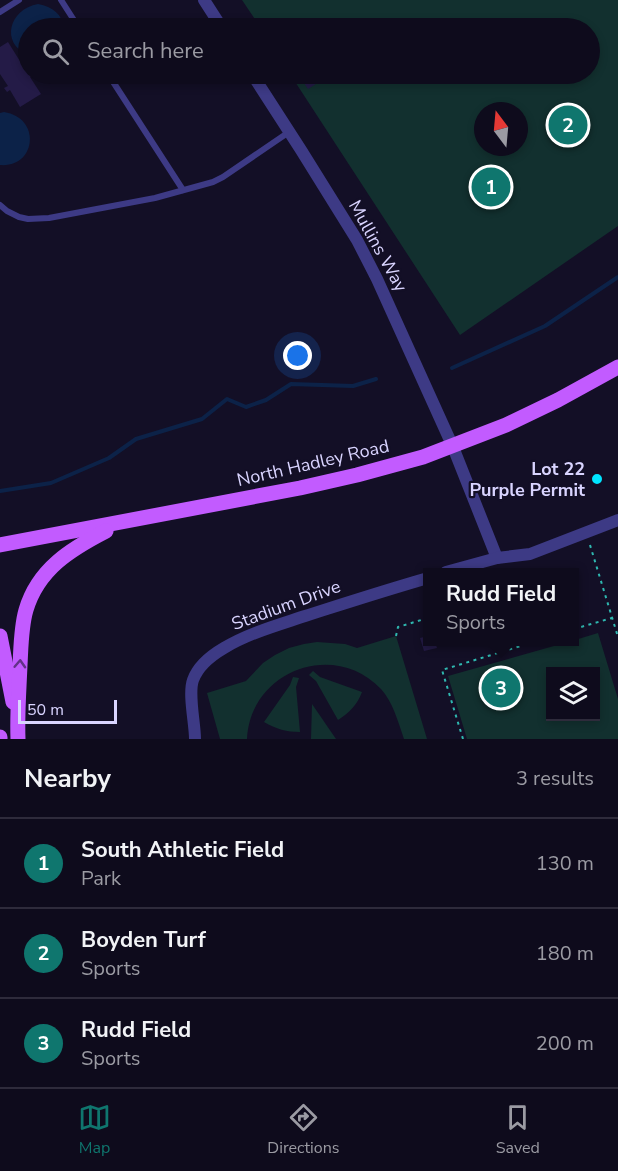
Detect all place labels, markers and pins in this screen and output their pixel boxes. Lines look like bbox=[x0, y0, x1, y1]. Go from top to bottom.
pin: 2 bbox=[548, 102, 588, 148]
pin: 1 bbox=[472, 164, 510, 210]
place label: Lot 22 Purple Permit bbox=[469, 457, 585, 502]
marker: Lot 22 Purple Permit bbox=[590, 472, 604, 486]
pin: 3 bbox=[482, 666, 520, 710]

